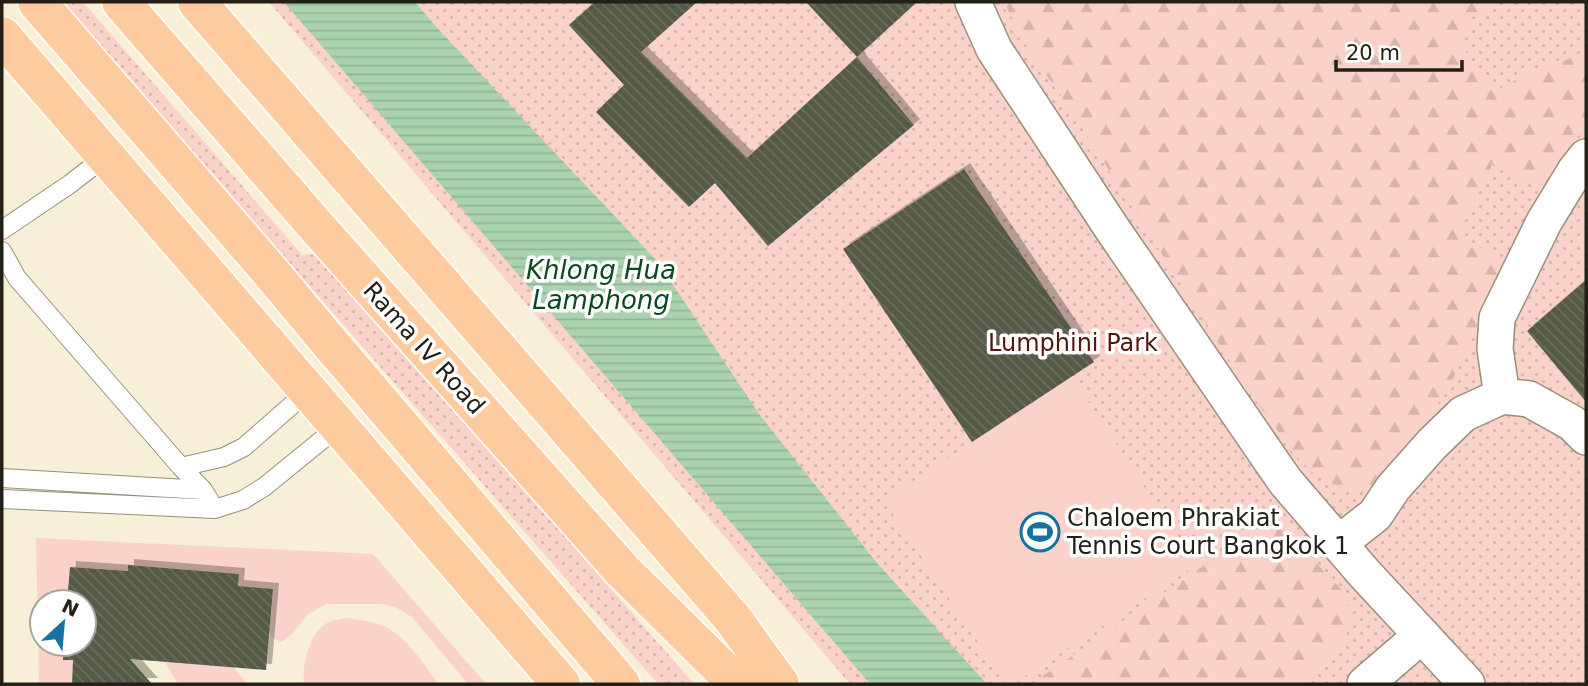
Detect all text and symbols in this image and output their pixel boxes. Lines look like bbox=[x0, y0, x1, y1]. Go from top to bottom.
scale bar bbox=[1336, 28, 1462, 72]
text: 20 m bbox=[1346, 41, 1400, 65]
water label: Khlong Hua Lamphong bbox=[526, 255, 676, 315]
street label: Rama IV Road bbox=[357, 276, 491, 420]
park label: Lumphini Park bbox=[988, 329, 1158, 357]
place label: Chaloem Phrakiat Tennis Court Bangkok 1 bbox=[1066, 504, 1349, 560]
sports icon: Chaloem Phrakiat Tennis Court Bangkok 1 bbox=[1019, 511, 1061, 553]
north arrow bbox=[28, 588, 98, 658]
text: N bbox=[58, 594, 82, 621]

